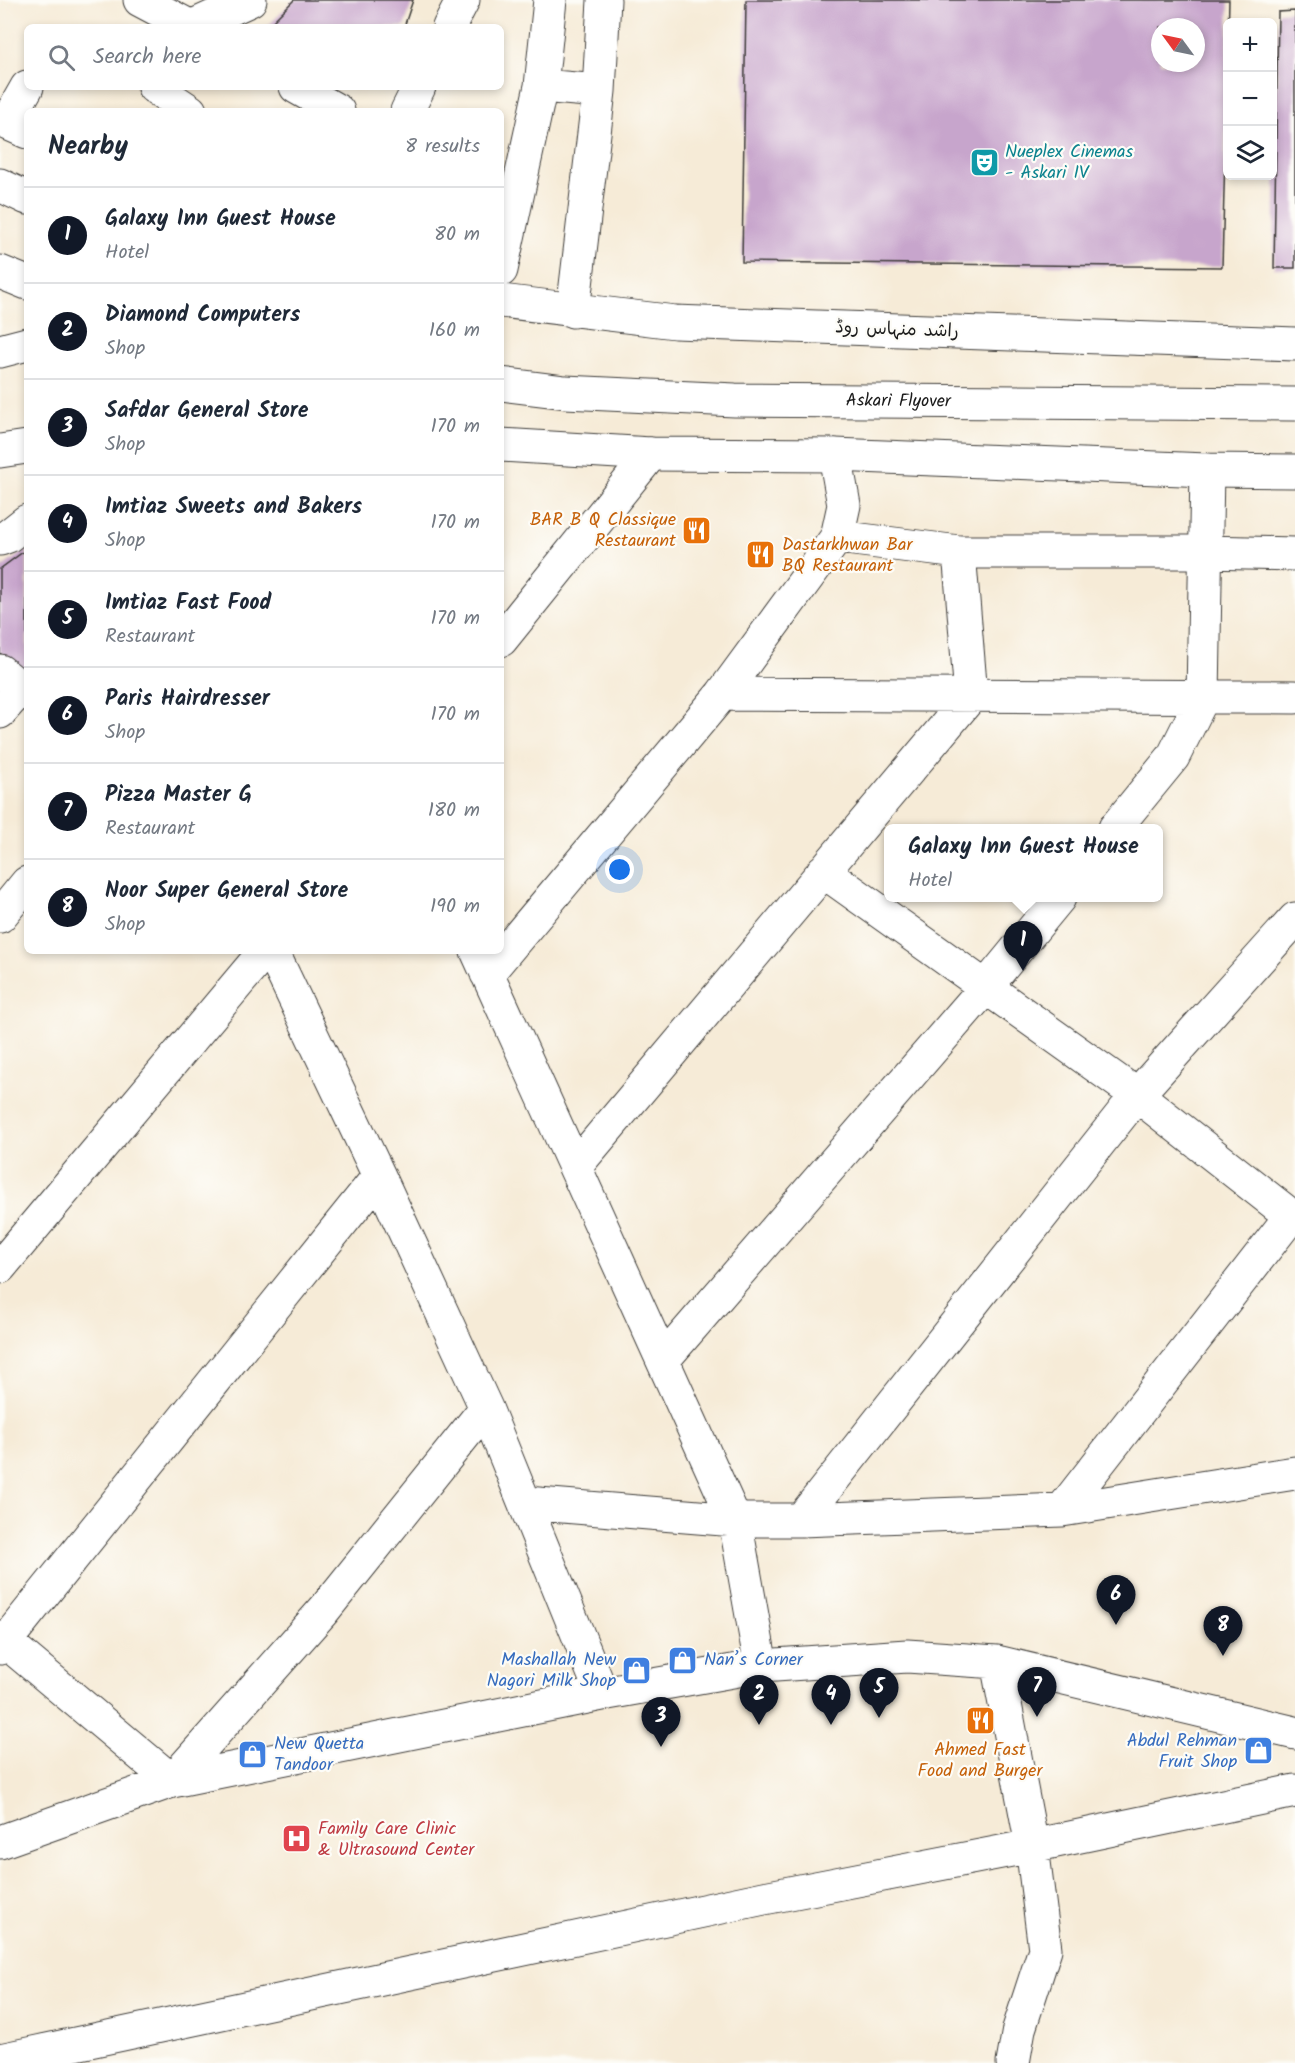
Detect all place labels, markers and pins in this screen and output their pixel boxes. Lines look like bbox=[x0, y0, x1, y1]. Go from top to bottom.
place label: Nueplex Cinemas - Askari IV bbox=[1005, 138, 1133, 188]
theatre icon: Nueplex Cinemas - Askari IV bbox=[968, 146, 1000, 178]
place label: BAR B Q Classique Restaurant bbox=[530, 506, 677, 556]
restaurant icon: BAR B Q Classique Restaurant bbox=[681, 514, 713, 546]
place label: Dastarkhwan Bar BQ Restaurant bbox=[782, 531, 913, 581]
restaurant icon: Dastarkhwan Bar BQ Restaurant bbox=[745, 539, 777, 571]
pin: 1 bbox=[1004, 922, 1042, 971]
pin: 6 bbox=[1096, 1576, 1136, 1625]
pin: 8 bbox=[1204, 1606, 1242, 1656]
shop icon: Nan’s Corner bbox=[667, 1644, 699, 1676]
place label: Mashallah New Nagori Milk Shop bbox=[487, 1646, 617, 1696]
place label: Nan’s Corner bbox=[704, 1646, 804, 1675]
shop icon: Mashallah New Nagori Milk Shop bbox=[621, 1654, 653, 1686]
pin: 5 bbox=[860, 1668, 898, 1718]
pin: 7 bbox=[1018, 1668, 1056, 1717]
pin: 2 bbox=[740, 1676, 778, 1725]
pin: 4 bbox=[812, 1676, 850, 1725]
pin: 3 bbox=[642, 1698, 680, 1747]
restaurant icon: Ahmed Fast Food and Burger bbox=[964, 1705, 996, 1737]
place label: Abdul Rehman Fruit Shop bbox=[1127, 1727, 1237, 1777]
place label: New Quetta Tandoor bbox=[274, 1730, 364, 1780]
shop icon: Abdul Rehman Fruit Shop bbox=[1242, 1735, 1274, 1767]
place label: Ahmed Fast Food and Burger bbox=[918, 1736, 1043, 1786]
shop icon: New Quetta Tandoor bbox=[237, 1738, 269, 1770]
place label: Family Care Clinic & Ultrasound Center bbox=[318, 1815, 475, 1865]
hospital icon: Family Care Clinic & Ultrasound Center bbox=[281, 1823, 313, 1855]

